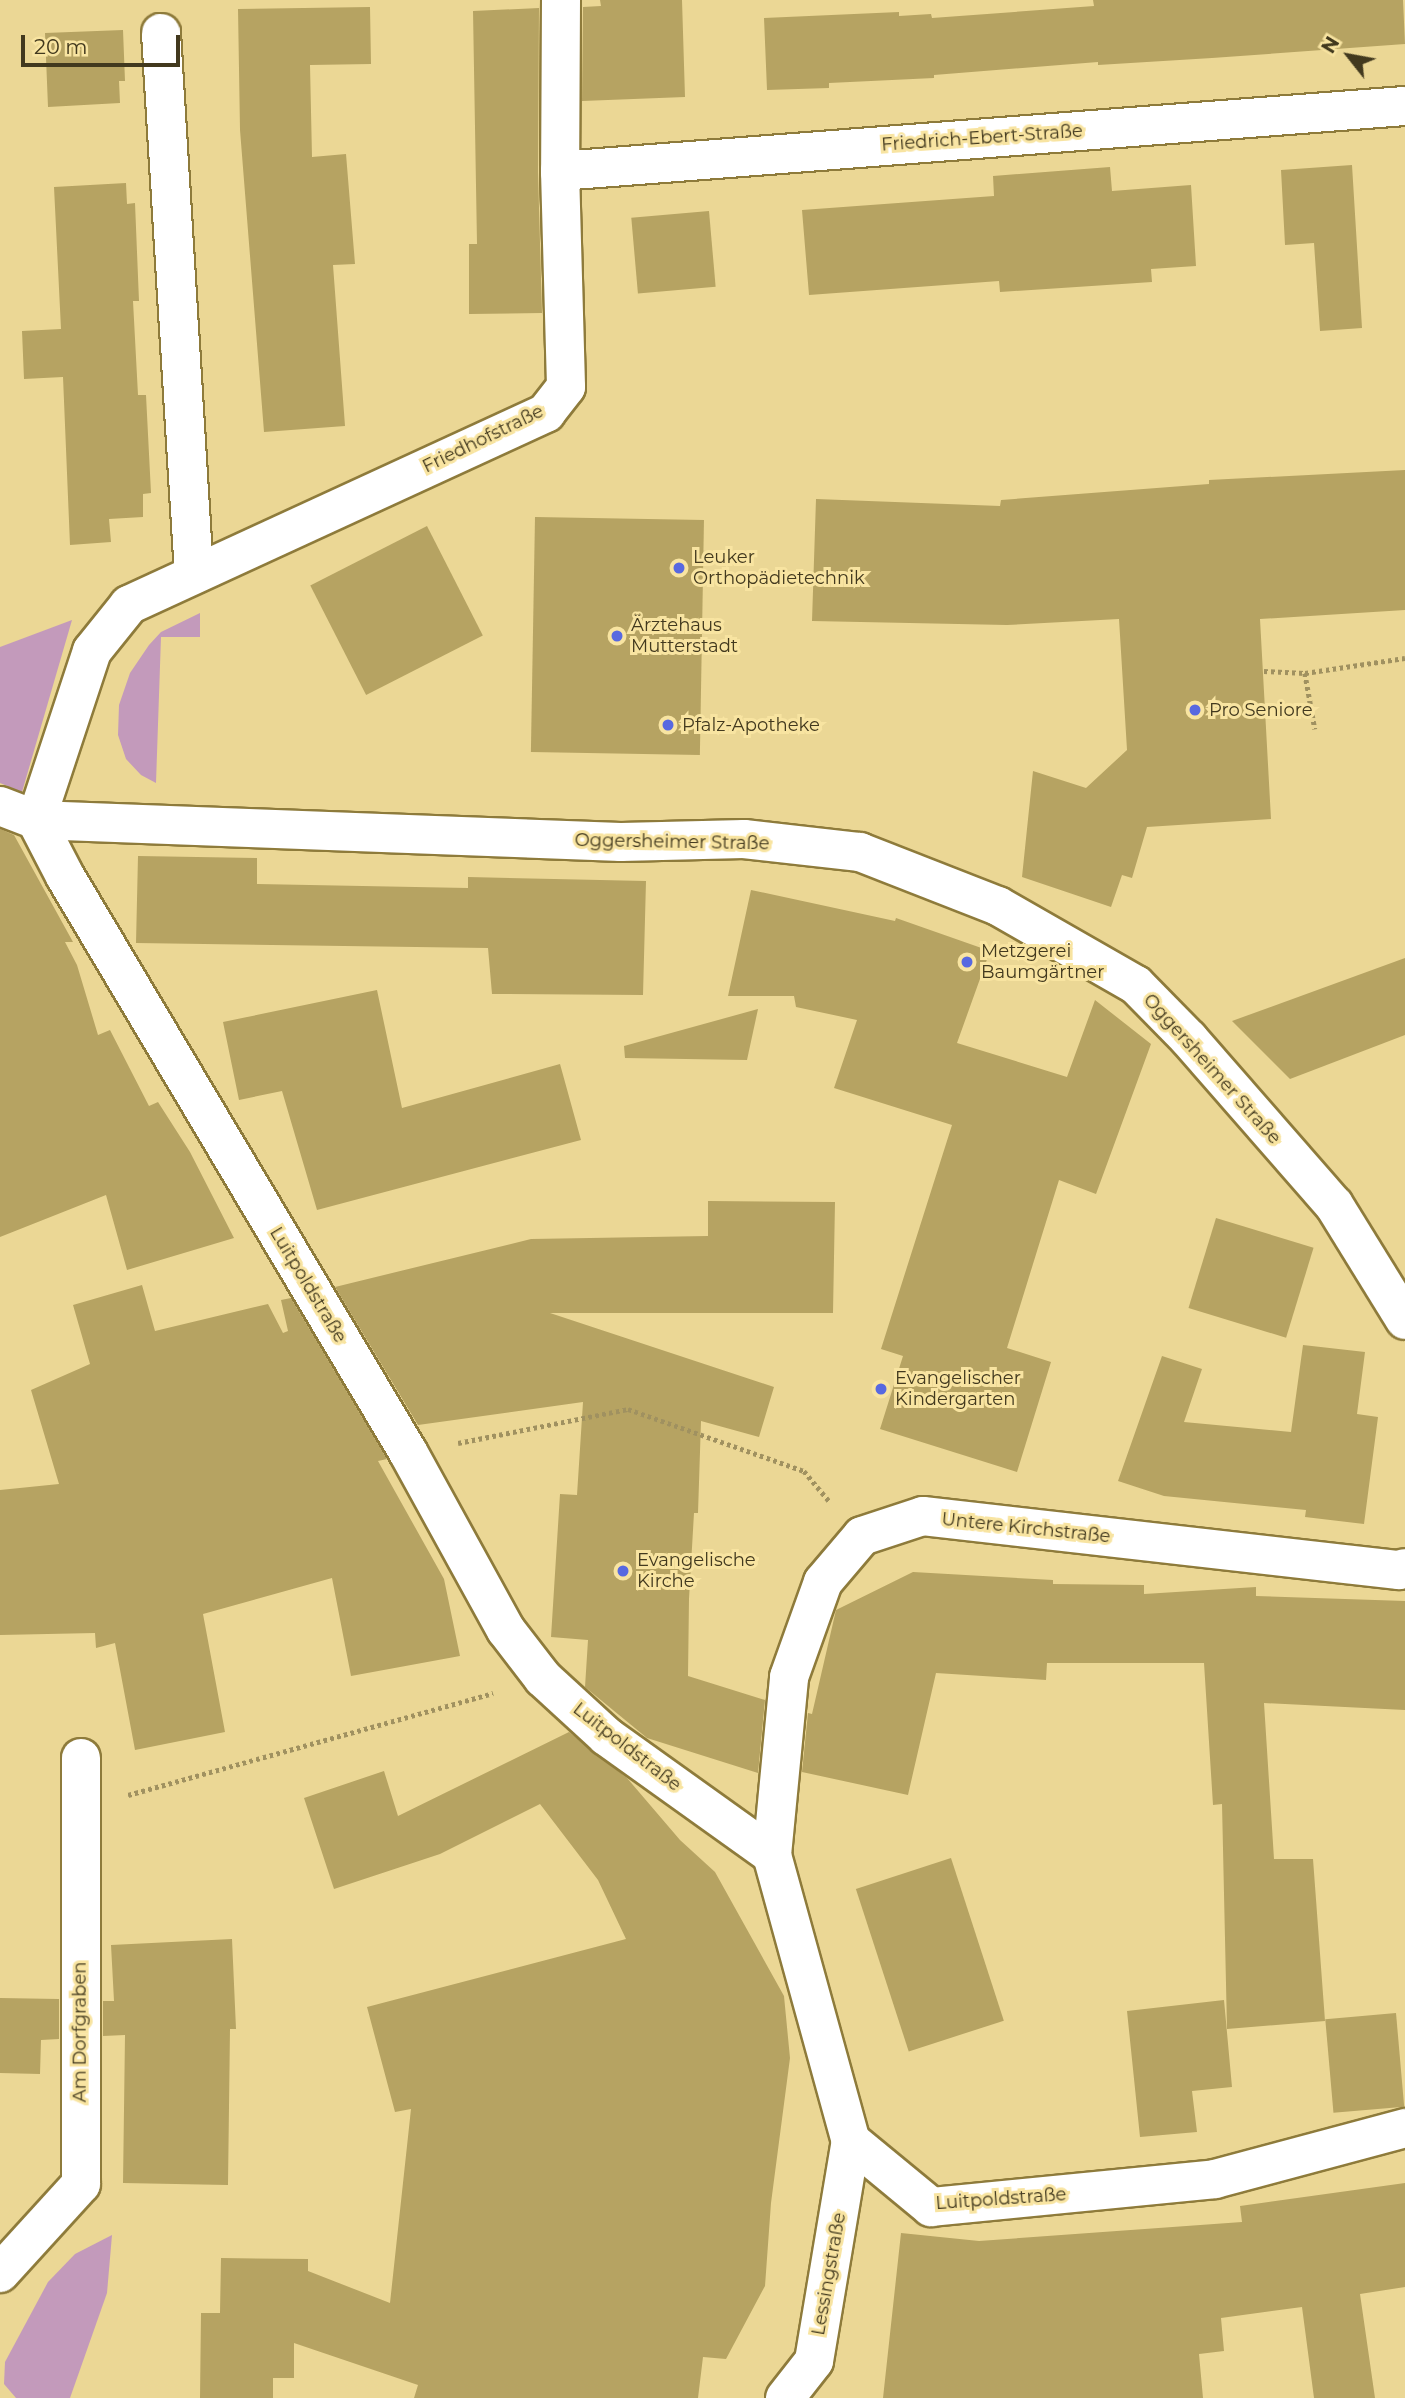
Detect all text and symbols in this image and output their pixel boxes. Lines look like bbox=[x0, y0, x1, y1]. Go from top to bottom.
scale bar bbox=[24, 21, 184, 65]
north arrow bbox=[1314, 21, 1384, 91]
text: N bbox=[1317, 32, 1344, 57]
text: 20 m bbox=[34, 34, 88, 59]
street label: Friedrich-Ebert-Straße bbox=[881, 120, 1083, 156]
street label: Friedhofstraße bbox=[419, 400, 547, 478]
place label: Leuker Orthopädietechnik bbox=[693, 547, 865, 590]
marker: Leuker Orthopädietechnik bbox=[671, 560, 687, 576]
place label: Ärztehaus Mutterstadt bbox=[631, 615, 738, 658]
marker: Ärztehaus Mutterstadt bbox=[609, 628, 625, 644]
place label: Pro Seniore bbox=[1209, 699, 1313, 721]
marker: Pro Seniore bbox=[1187, 702, 1203, 718]
place label: Pfalz-Apotheke bbox=[682, 714, 820, 736]
marker: Pfalz-Apotheke bbox=[660, 717, 676, 733]
street label: Oggersheimer Straße bbox=[574, 830, 770, 854]
place label: Metzgerei Baumgärtner bbox=[981, 941, 1104, 984]
marker: Metzgerei Baumgärtner bbox=[959, 954, 975, 970]
street label: Oggersheimer Straße bbox=[1139, 989, 1285, 1149]
street label: Luitpoldstraße bbox=[265, 1223, 351, 1347]
place label: Evangelischer Kindergarten bbox=[895, 1368, 1021, 1410]
marker: Evangelischer Kindergarten bbox=[873, 1381, 889, 1397]
street label: Untere Kirchstraße bbox=[940, 1508, 1112, 1548]
place label: Evangelische Kirche bbox=[637, 1550, 756, 1592]
marker: Evangelische Kirche bbox=[615, 1563, 631, 1579]
street label: Luitpoldstraße bbox=[569, 1698, 685, 1796]
street label: Am Dorfgraben bbox=[69, 1962, 91, 2102]
street label: Luitpoldstraße bbox=[935, 2184, 1067, 2214]
street label: Lessingstraße bbox=[808, 2211, 850, 2337]

